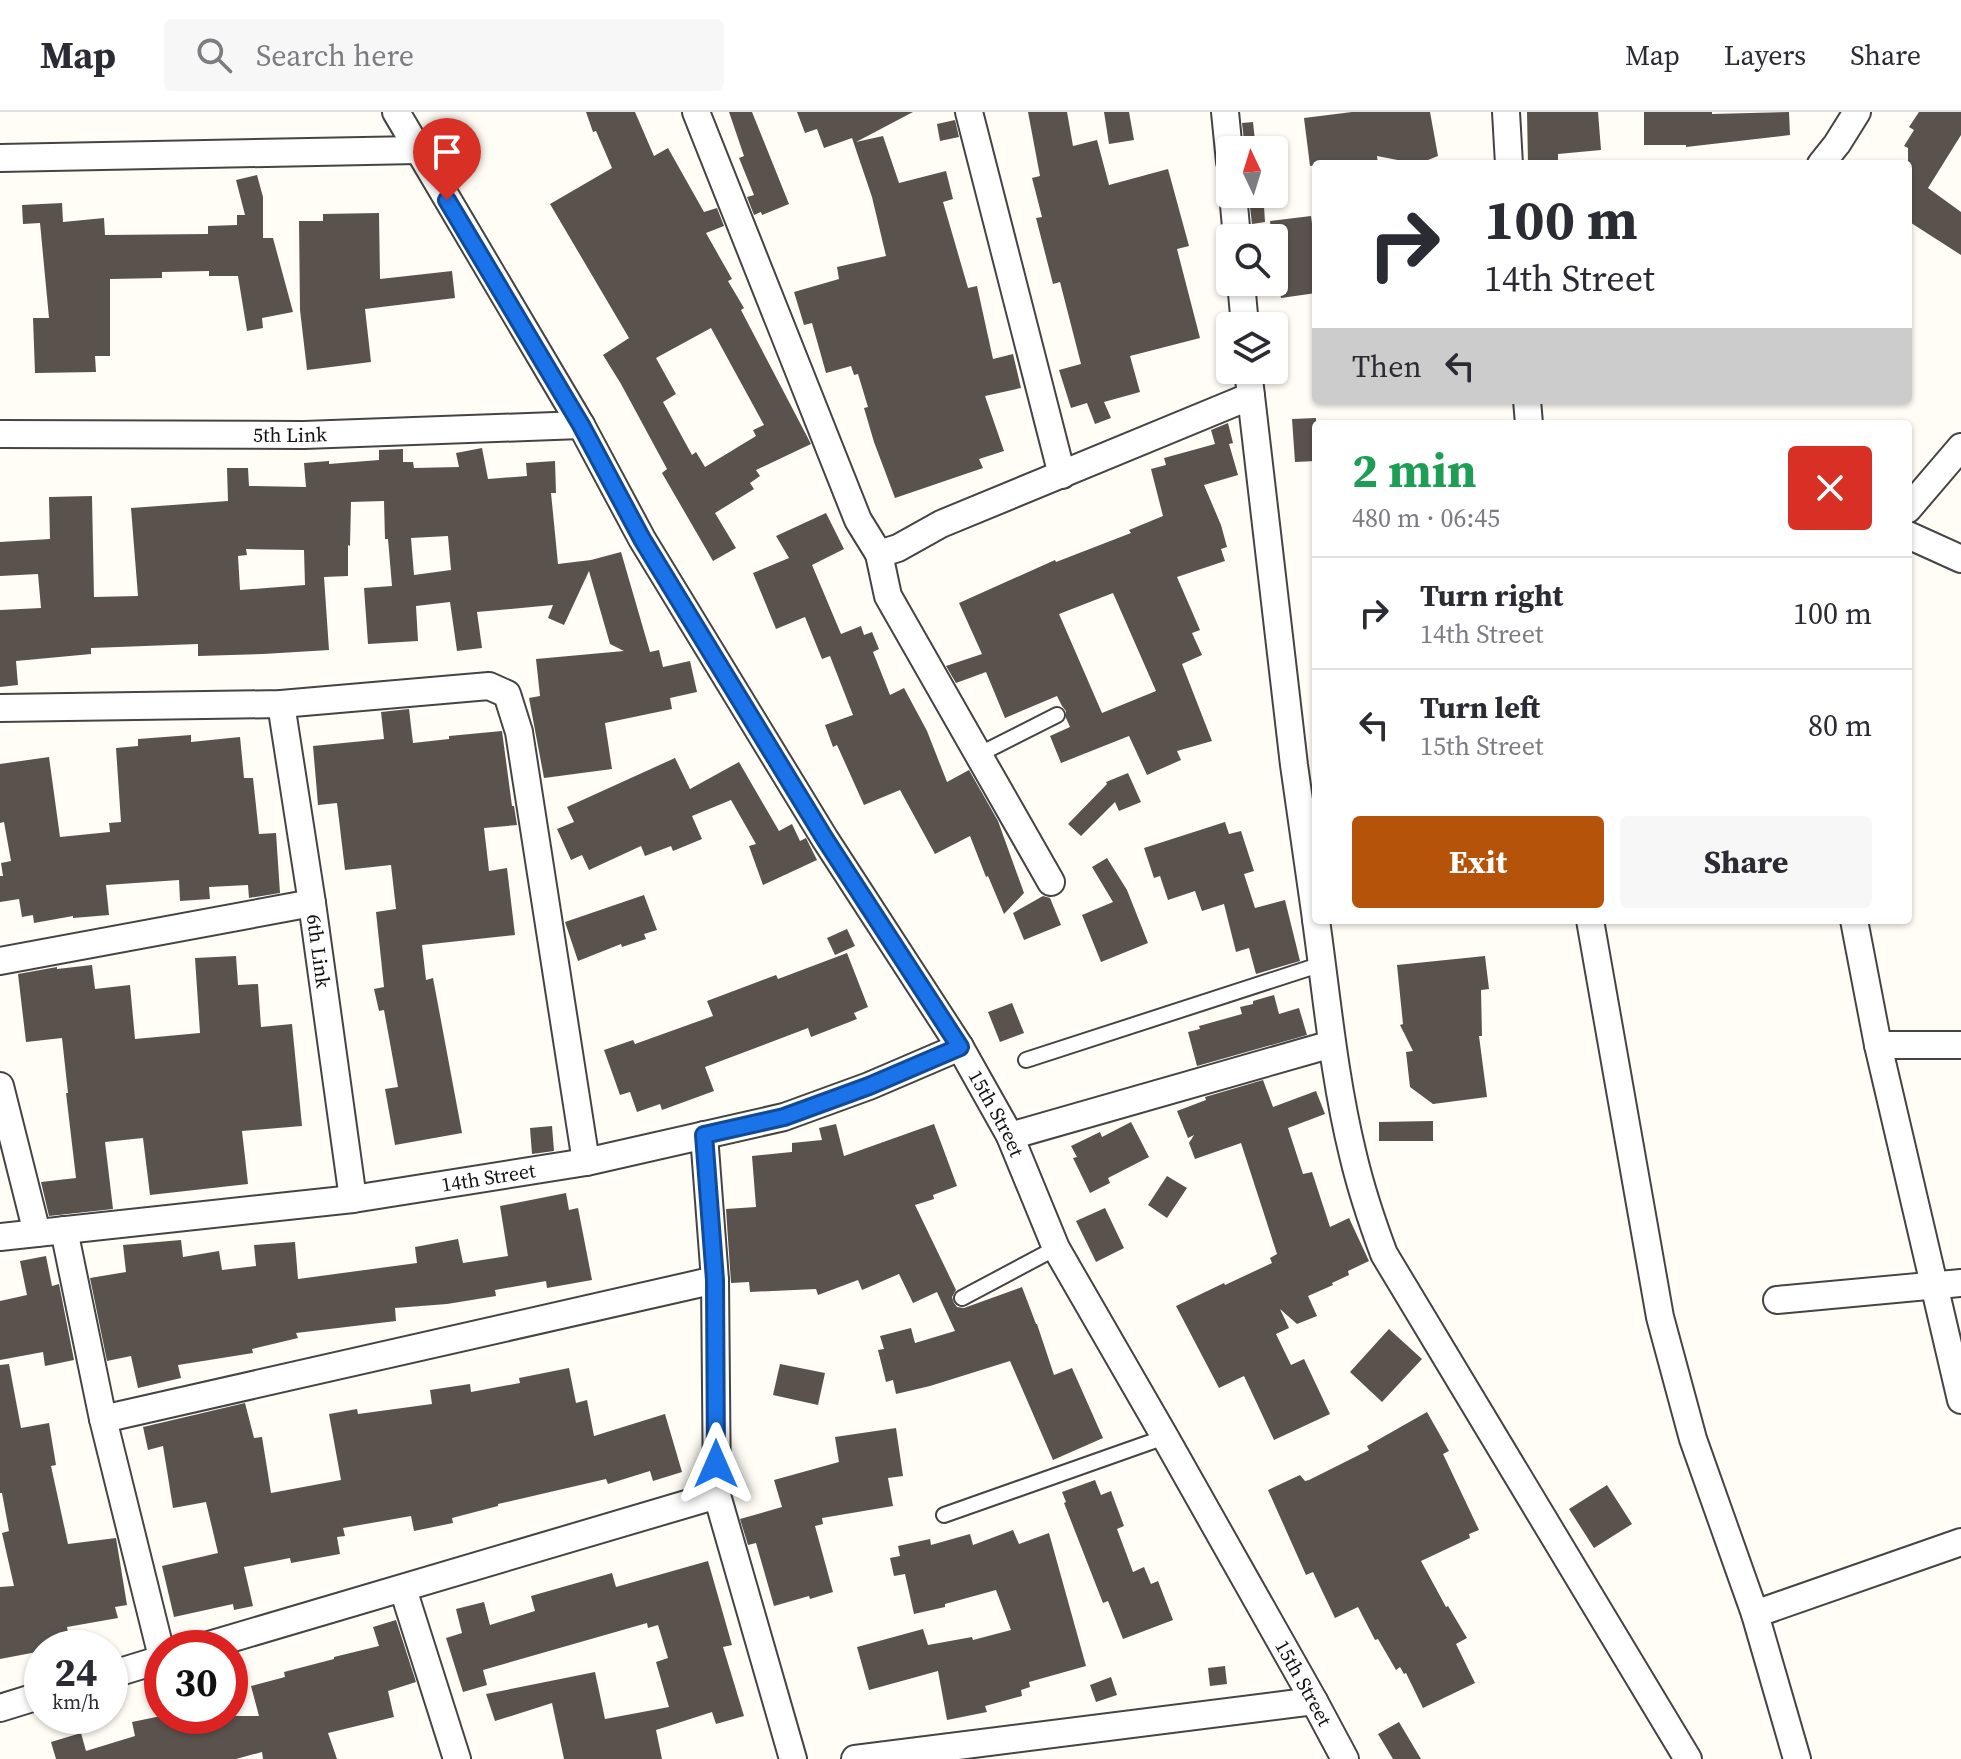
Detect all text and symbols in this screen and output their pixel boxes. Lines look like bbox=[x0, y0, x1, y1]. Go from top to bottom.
search box bbox=[164, 19, 724, 91]
text: Map bbox=[40, 29, 116, 81]
icon: search bbox=[192, 33, 236, 77]
text: Search here bbox=[256, 35, 414, 76]
text: Map bbox=[1625, 36, 1680, 74]
text: Layers bbox=[1724, 36, 1806, 74]
text: Share bbox=[1850, 36, 1921, 74]
pin bbox=[413, 118, 481, 200]
icon: arrive bbox=[425, 130, 469, 174]
north arrow bbox=[1216, 136, 1288, 208]
map controls bbox=[1216, 136, 1288, 384]
text: 100 m bbox=[1484, 181, 1638, 258]
icon: right bbox=[1352, 192, 1456, 296]
button: search bbox=[1216, 224, 1288, 296]
text: 14th Street bbox=[1484, 254, 1655, 303]
button: layers bbox=[1216, 312, 1288, 384]
icon: left bbox=[1438, 344, 1482, 388]
text: Then bbox=[1352, 346, 1422, 387]
street label: 5th Link bbox=[253, 420, 328, 449]
text: 2 min bbox=[1352, 437, 1477, 503]
button: close bbox=[1788, 446, 1872, 530]
text: 480 m · 06:45 bbox=[1352, 500, 1500, 536]
text: Turn right bbox=[1420, 575, 1563, 616]
icon: right bbox=[1352, 591, 1396, 635]
text: 100 m bbox=[1793, 593, 1872, 634]
text: 14th Street bbox=[1420, 616, 1543, 652]
text: Turn left bbox=[1420, 687, 1540, 728]
icon: left bbox=[1352, 703, 1396, 747]
text: 80 m bbox=[1808, 705, 1872, 746]
text: 15th Street bbox=[1420, 728, 1543, 764]
button: Exit bbox=[1352, 816, 1604, 908]
button: Share bbox=[1620, 816, 1872, 908]
street label: 6th Link bbox=[300, 912, 338, 990]
street label: 15th Street bbox=[962, 1065, 1031, 1161]
street label: 14th Street bbox=[439, 1156, 538, 1199]
position arrow bbox=[674, 1422, 758, 1506]
speed limit sign: 30 bbox=[144, 1630, 248, 1734]
street label: 15th Street bbox=[1268, 1635, 1339, 1732]
text: 24 bbox=[54, 1645, 98, 1699]
text: km/h bbox=[52, 1688, 100, 1716]

